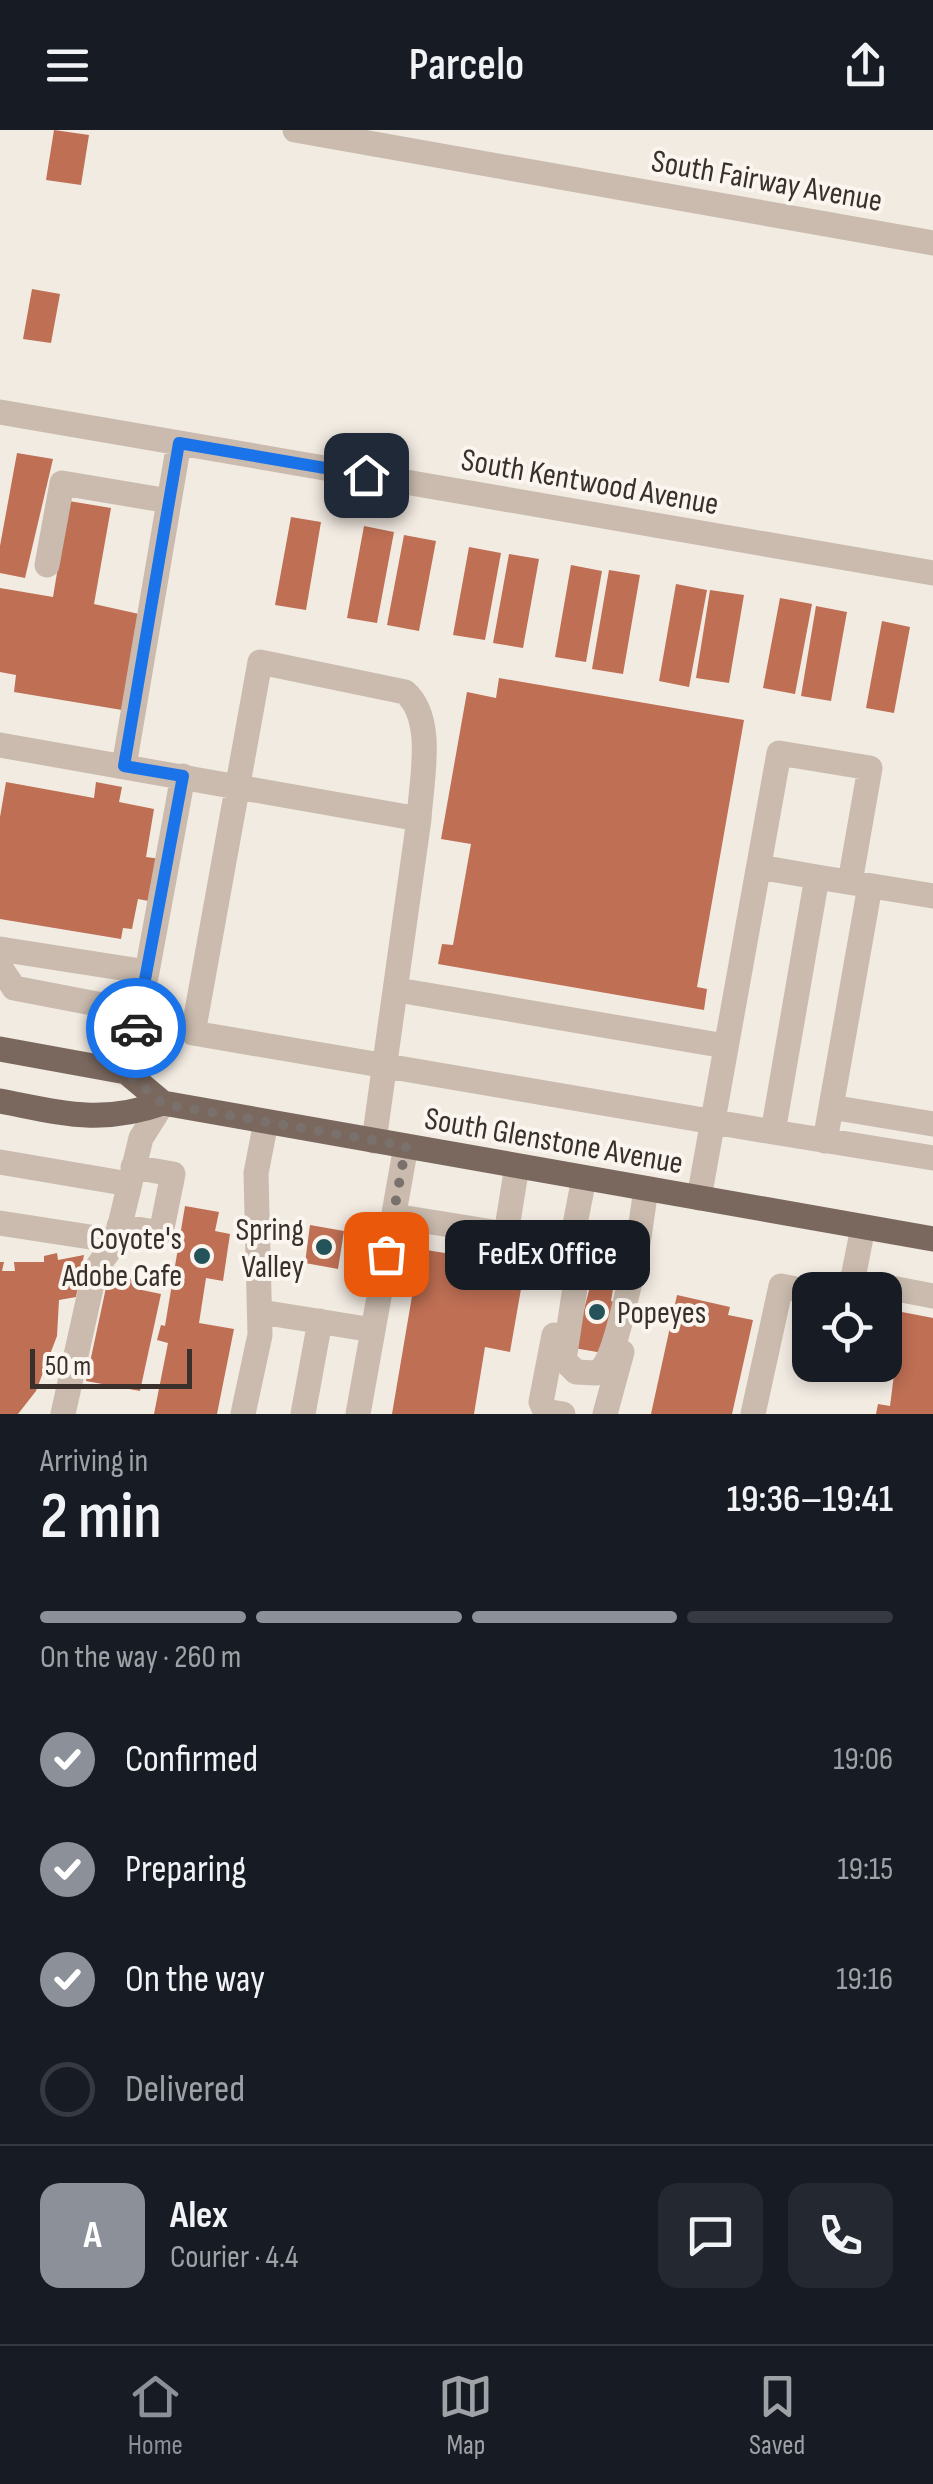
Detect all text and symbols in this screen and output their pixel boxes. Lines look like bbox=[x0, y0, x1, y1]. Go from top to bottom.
icon: menu bbox=[40, 38, 95, 93]
text: Parcelo bbox=[409, 38, 524, 93]
icon: share bbox=[838, 38, 893, 93]
street label: South Fairway Avenue bbox=[648, 142, 885, 221]
pin bbox=[324, 433, 409, 518]
street label: South Kentwood Avenue bbox=[458, 441, 721, 524]
icon: home bbox=[339, 448, 394, 503]
courier bbox=[86, 978, 186, 1078]
icon: car bbox=[109, 1001, 164, 1056]
street label: South Glenstone Avenue bbox=[422, 1100, 686, 1183]
place label: Spring Valley bbox=[235, 1211, 304, 1287]
pin bbox=[344, 1212, 429, 1297]
callout: FedEx Office bbox=[446, 1219, 651, 1289]
place label: Coyote's Adobe Cafe bbox=[61, 1220, 182, 1296]
icon: bag bbox=[359, 1227, 414, 1282]
text: FedEx Office bbox=[478, 1235, 617, 1274]
marker: Spring Valley bbox=[313, 1236, 335, 1258]
marker: Coyote's Adobe Cafe bbox=[191, 1245, 213, 1267]
map controls bbox=[792, 1272, 902, 1382]
button: locate bbox=[792, 1272, 902, 1382]
place label: Popeyes bbox=[617, 1294, 706, 1333]
marker: Popeyes bbox=[586, 1301, 608, 1323]
scale bar bbox=[30, 1344, 192, 1388]
text: 50 m bbox=[45, 1350, 91, 1383]
text: Arriving in bbox=[40, 1442, 148, 1481]
text: 19:36–19:41 bbox=[727, 1477, 893, 1522]
text: 2 min bbox=[40, 1479, 162, 1557]
text: On the way · 260 m bbox=[40, 1638, 241, 1677]
icon: check bbox=[40, 1732, 95, 1787]
text: Confirmed bbox=[125, 1737, 258, 1782]
text: 19:06 bbox=[833, 1740, 893, 1779]
icon: check bbox=[40, 1842, 95, 1897]
text: Preparing bbox=[125, 1847, 246, 1892]
text: 19:15 bbox=[838, 1850, 893, 1889]
icon: check bbox=[40, 1952, 95, 2007]
text: On the way bbox=[125, 1957, 265, 2002]
text: 19:16 bbox=[836, 1960, 893, 1999]
text: Delivered bbox=[125, 2067, 245, 2112]
button: chat bbox=[658, 2183, 763, 2288]
button: phone bbox=[788, 2183, 893, 2288]
text: Alex bbox=[170, 2193, 228, 2238]
text: A bbox=[83, 2213, 102, 2258]
text: Courier · 4.4 bbox=[170, 2238, 298, 2277]
tab: Home bbox=[128, 2369, 183, 2462]
tab: Map bbox=[438, 2369, 493, 2462]
tab: Saved bbox=[749, 2369, 805, 2462]

